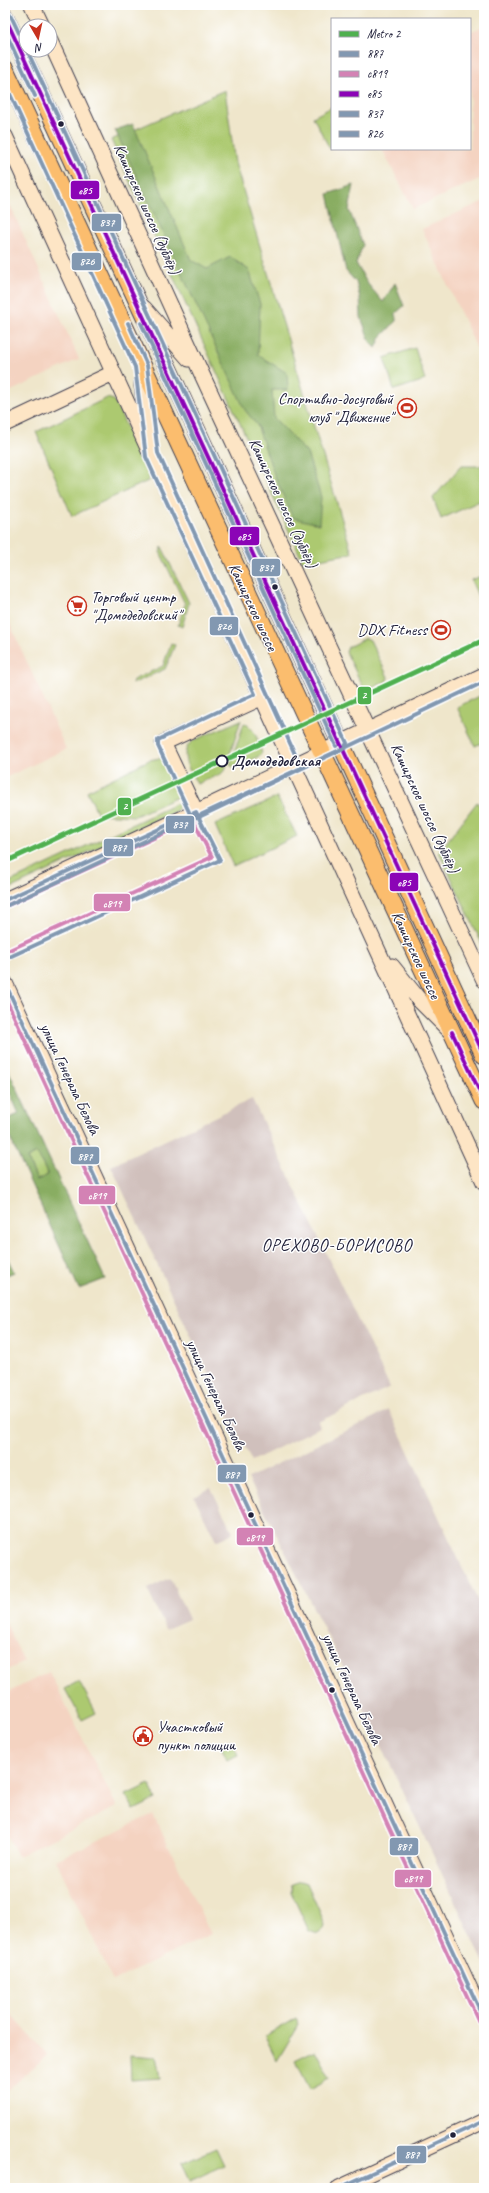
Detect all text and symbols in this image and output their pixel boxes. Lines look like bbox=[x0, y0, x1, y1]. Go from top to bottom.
north arrow bbox=[18, 18, 58, 58]
legend bbox=[331, 18, 471, 150]
text: Metro 2 bbox=[367, 26, 402, 42]
text: N bbox=[33, 40, 44, 56]
text: 887 bbox=[367, 46, 384, 62]
text: с819 bbox=[367, 66, 389, 82]
text: е85 bbox=[367, 86, 382, 102]
text: 837 bbox=[367, 106, 384, 122]
unlabelled marker bbox=[56, 119, 66, 129]
text: 826 bbox=[367, 126, 384, 142]
street label: Каширское шоссе (дублёр) bbox=[109, 141, 185, 278]
line badge: е85 bbox=[70, 180, 100, 200]
text: е85 bbox=[78, 183, 93, 197]
line badge: 837 bbox=[91, 213, 122, 232]
text: 837 bbox=[100, 215, 115, 229]
line badge: 826 bbox=[71, 252, 102, 271]
text: 826 bbox=[79, 254, 95, 268]
place label: Спортивно-досуговый клуб "Движение" bbox=[278, 389, 396, 427]
sports icon: Спортивно-досуговый клуб "Движение" bbox=[396, 397, 418, 419]
street label: Каширское шоссе (дублёр) bbox=[244, 435, 322, 572]
line badge: е85 bbox=[229, 526, 260, 546]
text: е85 bbox=[237, 529, 252, 543]
line badge: 837 bbox=[251, 558, 281, 577]
street label: Каширское шоссе bbox=[224, 560, 283, 656]
text: 837 bbox=[259, 560, 274, 574]
unlabelled marker bbox=[270, 582, 280, 592]
place label: Торговый центр "Домодедовский" bbox=[91, 587, 184, 625]
supermarket icon: Торговый центр "Домодедовский" bbox=[66, 595, 88, 617]
line badge: 826 bbox=[209, 616, 239, 636]
text: 826 bbox=[216, 619, 232, 633]
sports icon: DDX Fitness bbox=[430, 619, 452, 641]
place label: DDX Fitness bbox=[358, 620, 429, 640]
line badge: 2 bbox=[357, 686, 372, 705]
text: 2 bbox=[362, 688, 368, 702]
street label: Каширское шоссе (дублёр) bbox=[386, 740, 464, 877]
place label: Домодедовская bbox=[232, 751, 322, 771]
marker: Домодедовская bbox=[215, 754, 229, 768]
line badge: 2 bbox=[117, 797, 132, 816]
text: 2 bbox=[123, 799, 129, 813]
line badge: 837 bbox=[165, 815, 195, 834]
text: 837 bbox=[173, 817, 188, 831]
line badge: 887 bbox=[103, 838, 134, 857]
text: 887 bbox=[112, 840, 127, 854]
line badge: е85 bbox=[389, 872, 419, 892]
text: е85 bbox=[397, 875, 412, 889]
line badge: с819 bbox=[93, 893, 131, 912]
text: с819 bbox=[103, 896, 123, 910]
street label: Каширское шоссе bbox=[387, 908, 446, 1004]
street label: улица Генерала Белова bbox=[35, 1019, 105, 1139]
line badge: 887 bbox=[70, 1146, 100, 1165]
text: 887 bbox=[78, 1149, 93, 1163]
line badge: с819 bbox=[78, 1185, 116, 1205]
text: с819 bbox=[88, 1188, 108, 1202]
district label: ОРЕХОВО-БОРИСОВО bbox=[262, 1235, 414, 1256]
street label: улица Генерала Белова bbox=[181, 1335, 251, 1455]
line badge: 887 bbox=[217, 1464, 247, 1483]
text: 887 bbox=[225, 1467, 240, 1481]
unlabelled marker bbox=[246, 1510, 256, 1520]
line badge: с819 bbox=[236, 1527, 274, 1546]
text: с819 bbox=[246, 1530, 266, 1544]
street label: улица Генерала Белова bbox=[317, 1629, 387, 1749]
unlabelled marker bbox=[327, 1685, 337, 1695]
place label: Участковый пункт полиции bbox=[157, 1717, 236, 1755]
public building icon: Участковый пункт полиции bbox=[132, 1725, 154, 1747]
line badge: 887 bbox=[389, 1837, 419, 1856]
text: 887 bbox=[397, 1839, 412, 1853]
line badge: с819 bbox=[394, 1869, 432, 1888]
text: с819 bbox=[404, 1871, 424, 1885]
unlabelled marker bbox=[448, 2130, 458, 2140]
line badge: 887 bbox=[396, 2145, 427, 2164]
text: 887 bbox=[405, 2147, 420, 2161]

